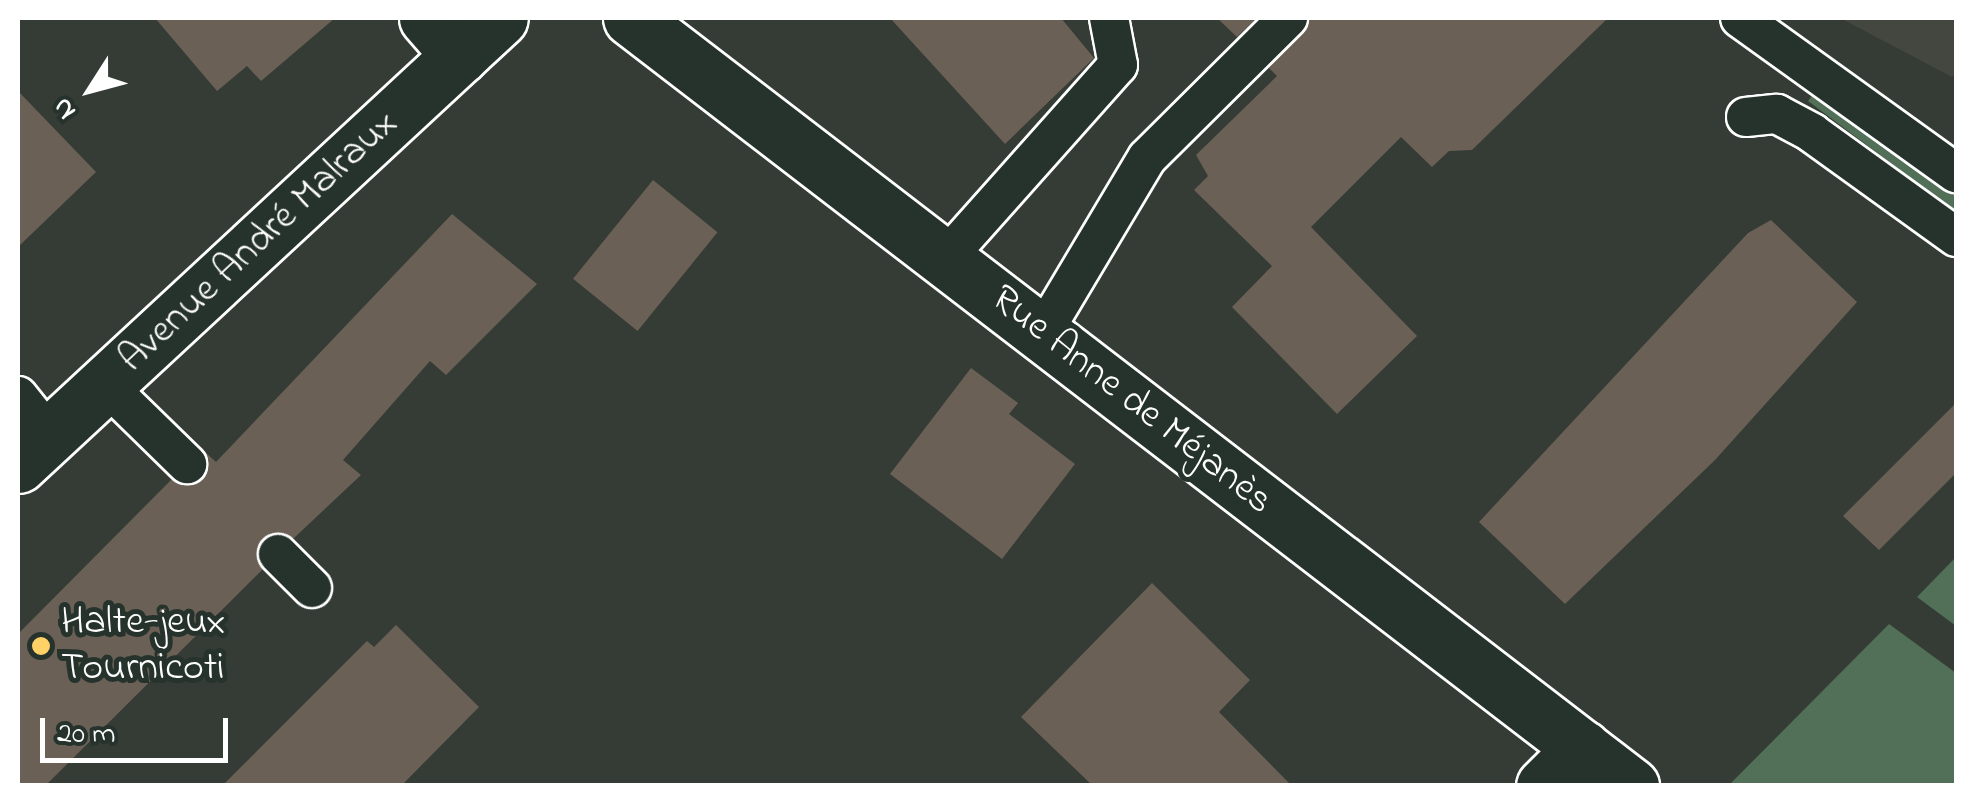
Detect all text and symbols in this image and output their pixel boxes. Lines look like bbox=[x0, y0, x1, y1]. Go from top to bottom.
north arrow bbox=[40, 40, 140, 140]
text: N bbox=[43, 88, 87, 128]
street label: Avenue André Malraux bbox=[110, 100, 408, 384]
street label: Rue Anne de Méjanès bbox=[980, 276, 1282, 526]
place label: Halte-jeux Tournicoti bbox=[61, 599, 226, 693]
marker: Halte-jeux Tournicoti bbox=[30, 635, 52, 657]
scale bar bbox=[45, 698, 232, 760]
text: 20 m bbox=[57, 713, 116, 757]

